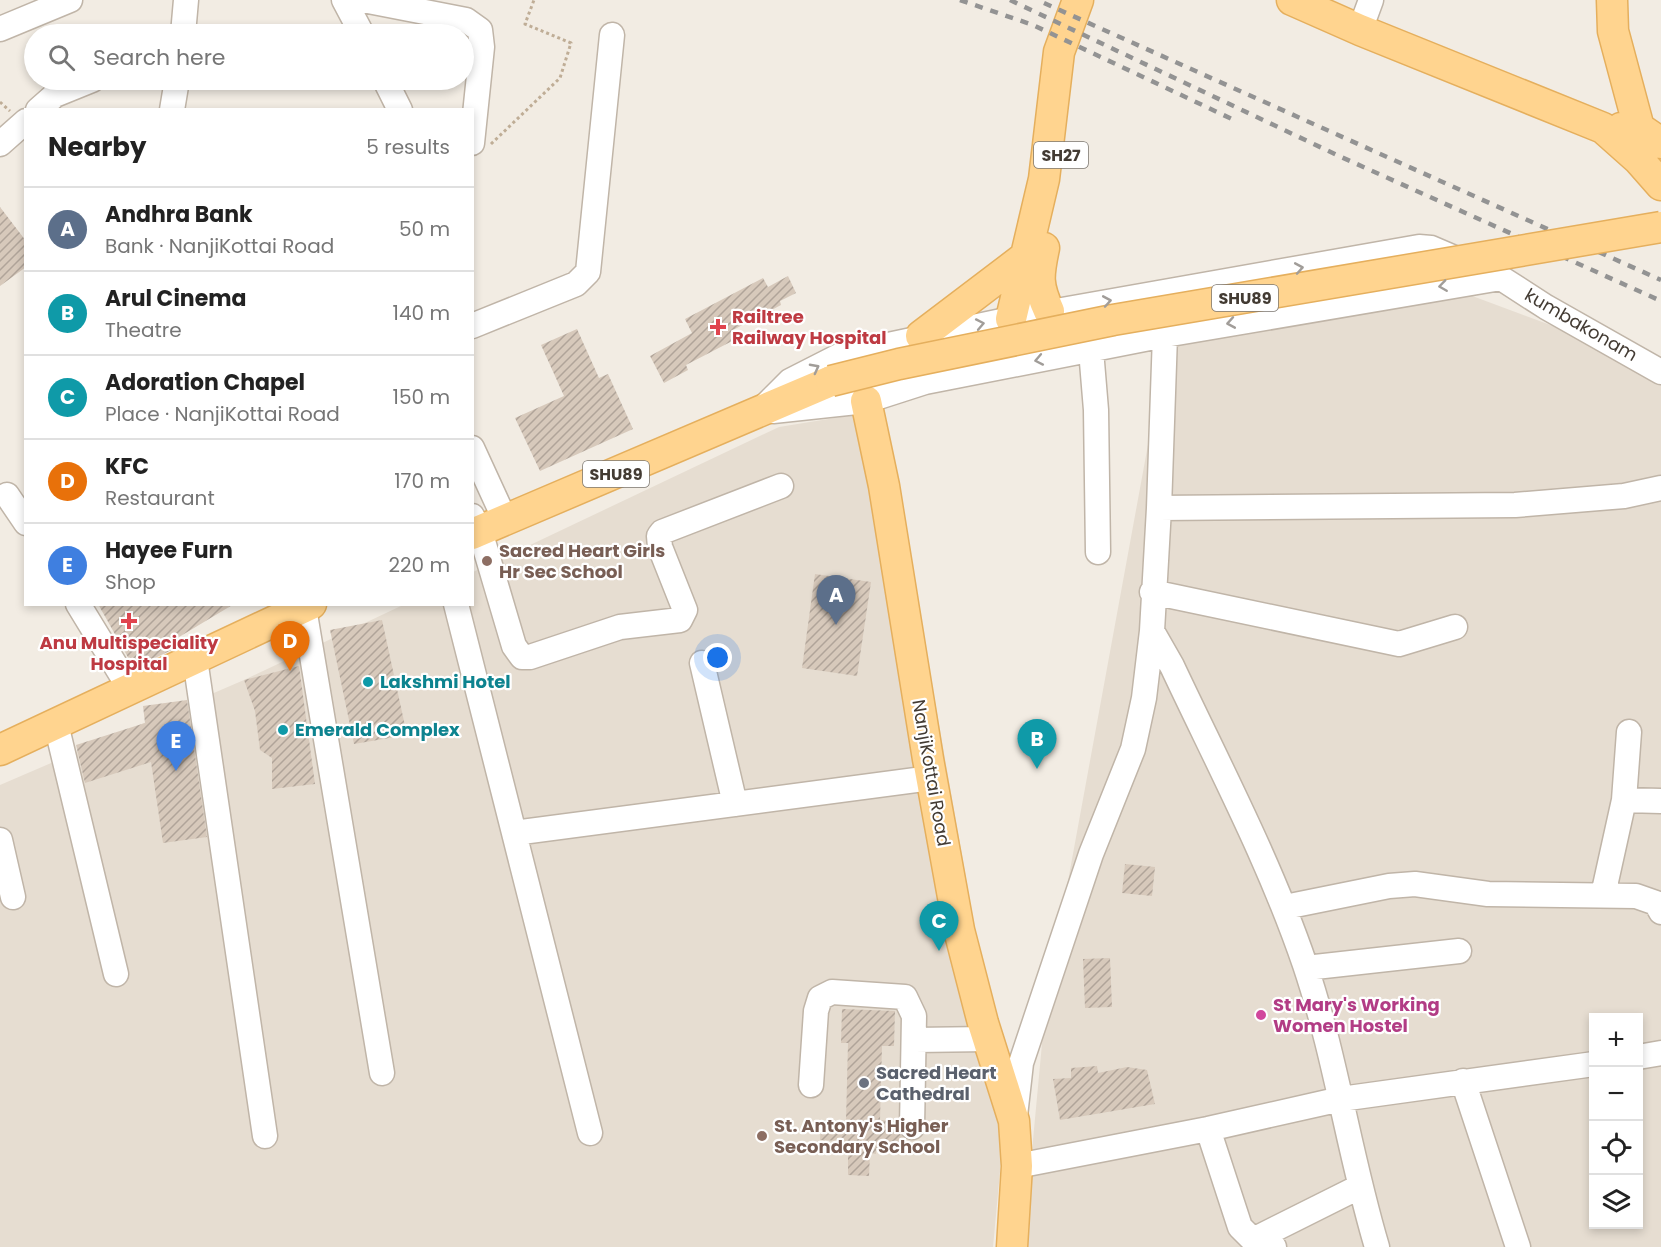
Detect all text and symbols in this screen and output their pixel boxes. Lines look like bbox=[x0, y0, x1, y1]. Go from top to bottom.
search box bbox=[24, 24, 474, 90]
icon: search bbox=[45, 41, 78, 74]
text: Search here bbox=[93, 42, 226, 73]
text: Nearby bbox=[48, 129, 146, 165]
text: 5 results bbox=[366, 133, 450, 161]
road number: SH27 bbox=[1034, 142, 1088, 168]
text: Andhra Bank bbox=[105, 199, 253, 230]
text: A bbox=[60, 215, 75, 243]
text: 50 m bbox=[399, 215, 450, 243]
text: Bank · NanjiKottai Road bbox=[105, 232, 334, 260]
one-way arrow bbox=[1294, 262, 1304, 275]
one-way arrow bbox=[1439, 280, 1448, 292]
street label: kumbakonam bbox=[1520, 282, 1642, 367]
text: Arul Cinema bbox=[105, 283, 246, 314]
road number: SHU89 bbox=[1212, 285, 1278, 311]
one-way arrow bbox=[1102, 295, 1112, 308]
text: B bbox=[61, 299, 74, 327]
text: 140 m bbox=[393, 299, 450, 327]
place label: Railtree Railway Hospital bbox=[732, 304, 887, 350]
text: Theatre bbox=[105, 316, 182, 344]
one-way arrow bbox=[1226, 316, 1236, 329]
marker: Railtree Railway Hospital bbox=[709, 318, 727, 336]
one-way arrow bbox=[975, 318, 985, 331]
one-way arrow bbox=[1034, 353, 1044, 366]
one-way arrow bbox=[809, 364, 820, 376]
text: Adoration Chapel bbox=[105, 367, 305, 398]
text: C bbox=[60, 383, 75, 411]
text: 150 m bbox=[393, 383, 450, 411]
text: Place · NanjiKottai Road bbox=[105, 400, 340, 428]
text: KFC bbox=[105, 451, 149, 482]
road number: SHU89 bbox=[583, 461, 649, 487]
text: D bbox=[60, 467, 75, 495]
text: 170 m bbox=[394, 467, 450, 495]
text: Restaurant bbox=[105, 484, 215, 512]
text: Hayee Furn bbox=[105, 535, 233, 566]
place label: Sacred Heart Girls Hr Sec School bbox=[499, 538, 665, 584]
text: E bbox=[62, 551, 73, 579]
text: 220 m bbox=[389, 551, 450, 579]
marker: Sacred Heart Girls Hr Sec School bbox=[480, 554, 494, 568]
text: Shop bbox=[105, 568, 156, 596]
pin: A bbox=[816, 576, 856, 625]
marker: Anu Multispeciality Hospital bbox=[120, 612, 138, 630]
pin: D bbox=[270, 622, 310, 671]
place label: Anu Multispeciality Hospital bbox=[39, 630, 219, 676]
your location bbox=[703, 643, 732, 672]
place label: Lakshmi Hotel bbox=[380, 669, 511, 694]
marker: Lakshmi Hotel bbox=[361, 675, 375, 689]
street label: NanjiKottai Road bbox=[906, 697, 957, 848]
place label: Emerald Complex bbox=[295, 717, 460, 742]
pin: B bbox=[1018, 720, 1056, 769]
pin: E bbox=[156, 722, 195, 771]
marker: Emerald Complex bbox=[276, 723, 290, 737]
pin: C bbox=[920, 902, 958, 951]
place label: St Mary's Working Women Hostel bbox=[1273, 992, 1440, 1038]
marker: St Mary's Working Women Hostel bbox=[1254, 1008, 1268, 1022]
map controls bbox=[1589, 1013, 1643, 1229]
button: + bbox=[1589, 1013, 1643, 1067]
place label: Sacred Heart Cathedral bbox=[876, 1060, 997, 1106]
button: − bbox=[1589, 1067, 1643, 1121]
marker: Sacred Heart Cathedral bbox=[857, 1076, 871, 1090]
place label: St. Antony's Higher Secondary School bbox=[774, 1113, 949, 1159]
button: locate bbox=[1589, 1121, 1643, 1175]
marker: St. Antony's Higher Secondary School bbox=[755, 1129, 769, 1143]
button: layers bbox=[1589, 1175, 1643, 1229]

